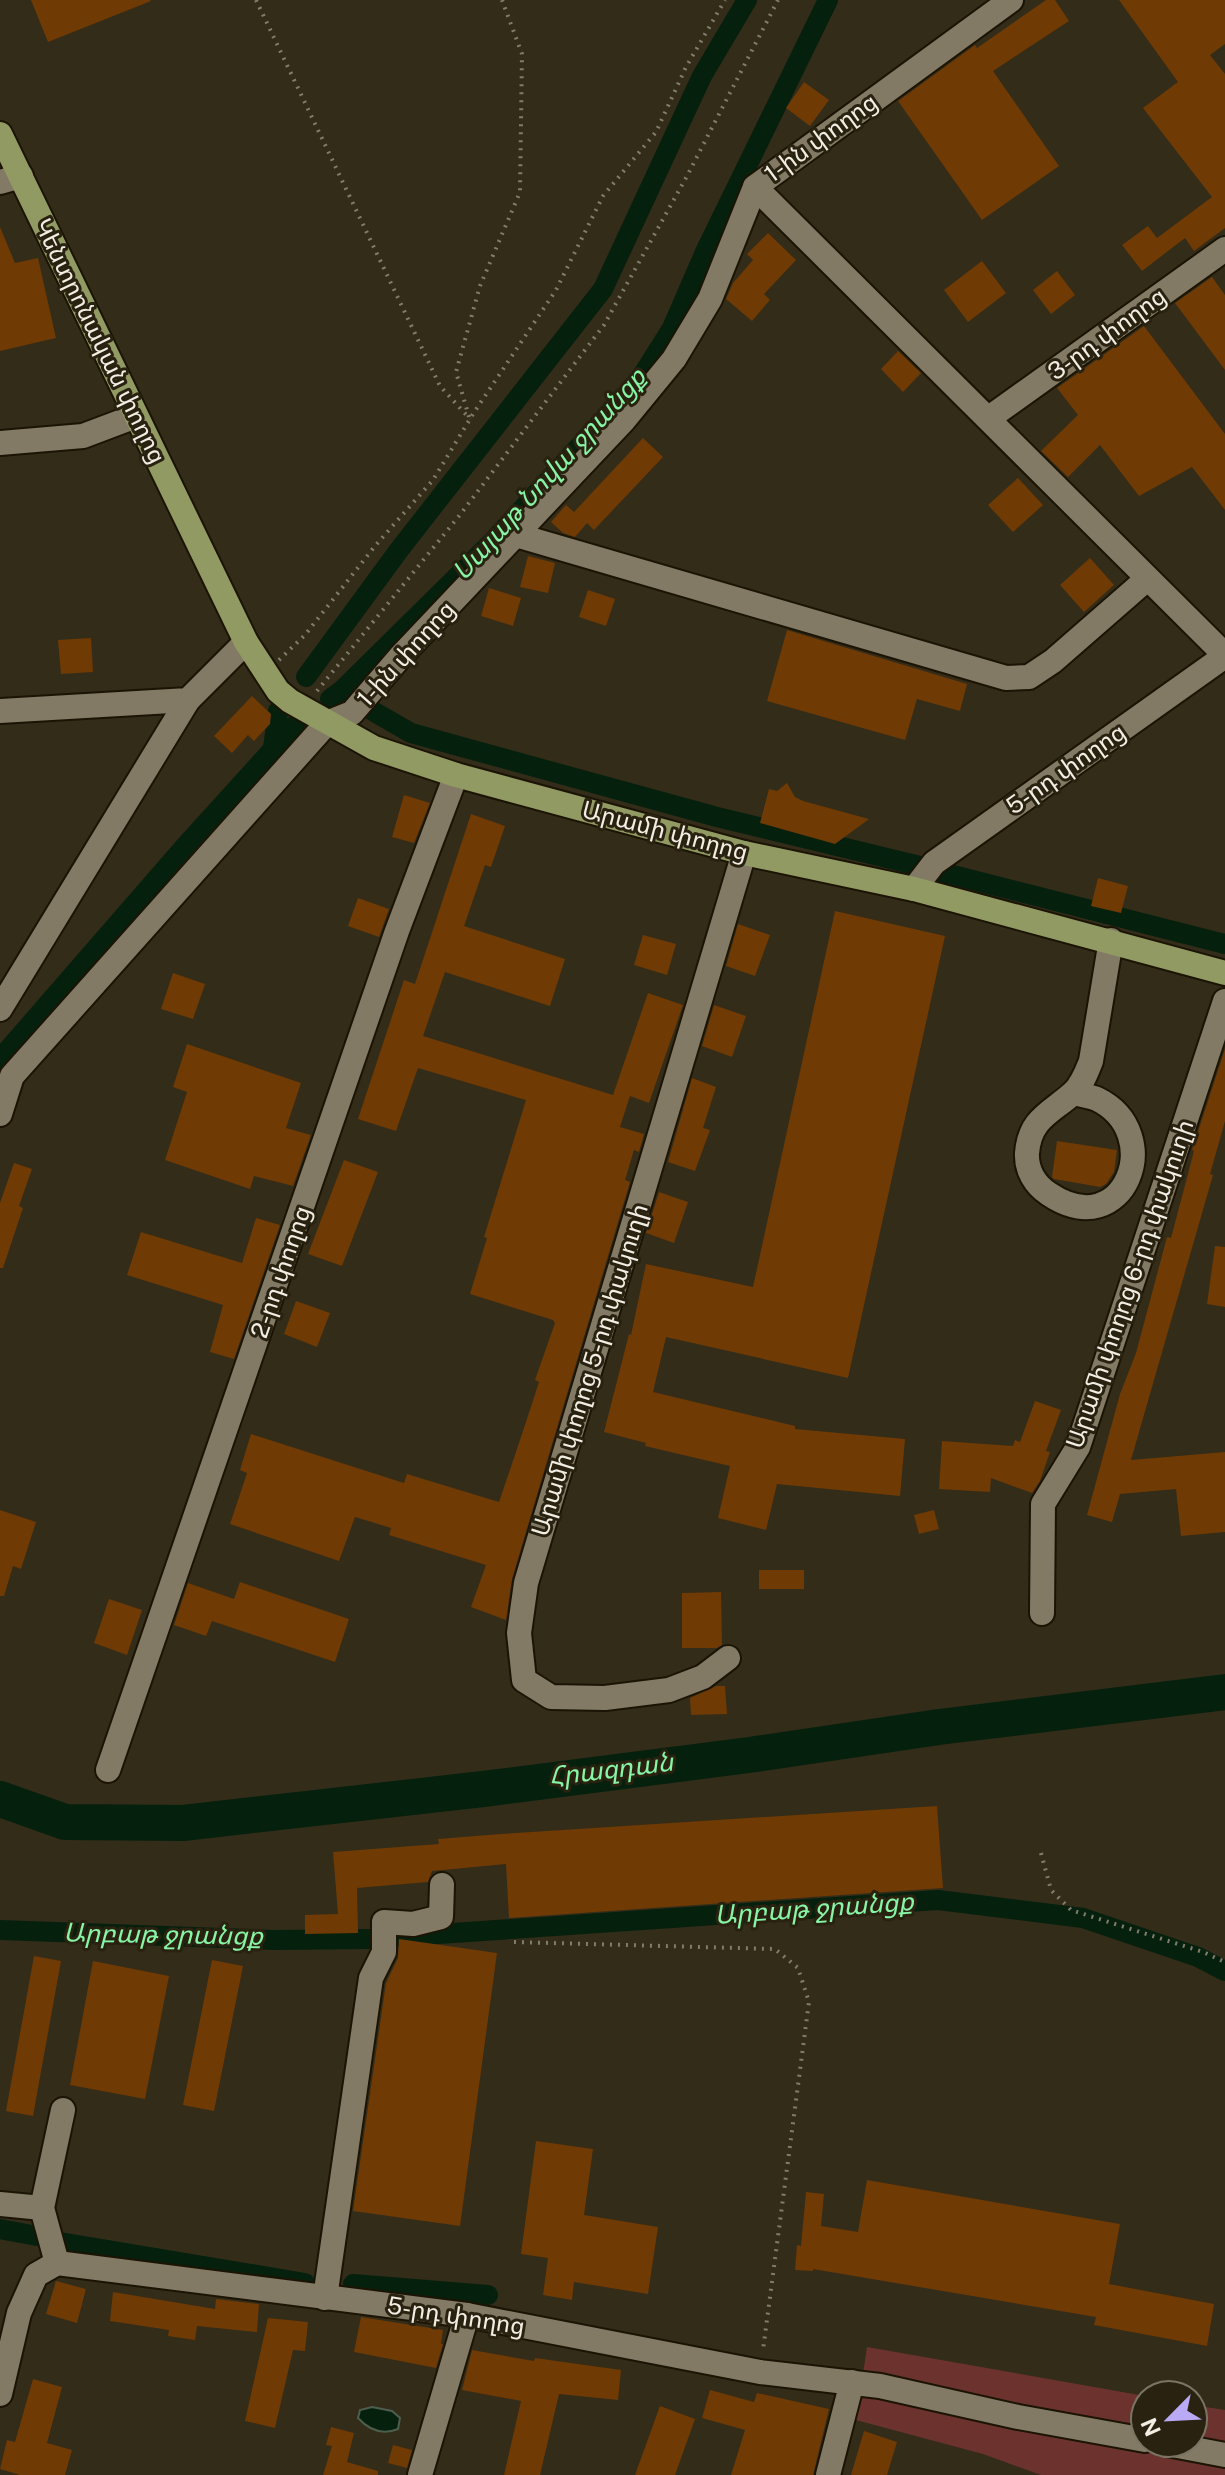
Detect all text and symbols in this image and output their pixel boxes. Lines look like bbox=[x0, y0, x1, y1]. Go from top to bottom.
street label: 1-ին փողոց bbox=[759, 87, 883, 188]
street label: Կենտրոնական փողոց bbox=[28, 214, 172, 468]
street label: 3-րդ փողոց bbox=[1042, 281, 1171, 386]
water label: Սայաթ Նովա ջրանցք bbox=[445, 360, 654, 587]
street label: 1-ին փողոց bbox=[351, 595, 461, 713]
street label: 5-րդ փողոց bbox=[1000, 717, 1131, 820]
street label: Արամի փողոց bbox=[579, 794, 751, 867]
street label: Արամի փողոց 6-րդ փակուղի bbox=[1060, 1116, 1200, 1452]
street label: Արամի փողոց 5-րդ փակուղի bbox=[525, 1200, 654, 1540]
street label: 2-րդ փողոց bbox=[244, 1202, 317, 1342]
water label: Հրազդան bbox=[547, 1745, 676, 1792]
water label: Արբաթ ջրանցք bbox=[713, 1885, 916, 1931]
water label: Արբաթ ջրանցք bbox=[63, 1916, 265, 1952]
street label: 5-րդ փողոց bbox=[385, 2290, 527, 2341]
north arrow bbox=[1129, 2379, 1209, 2459]
text: N bbox=[1135, 2414, 1166, 2440]

